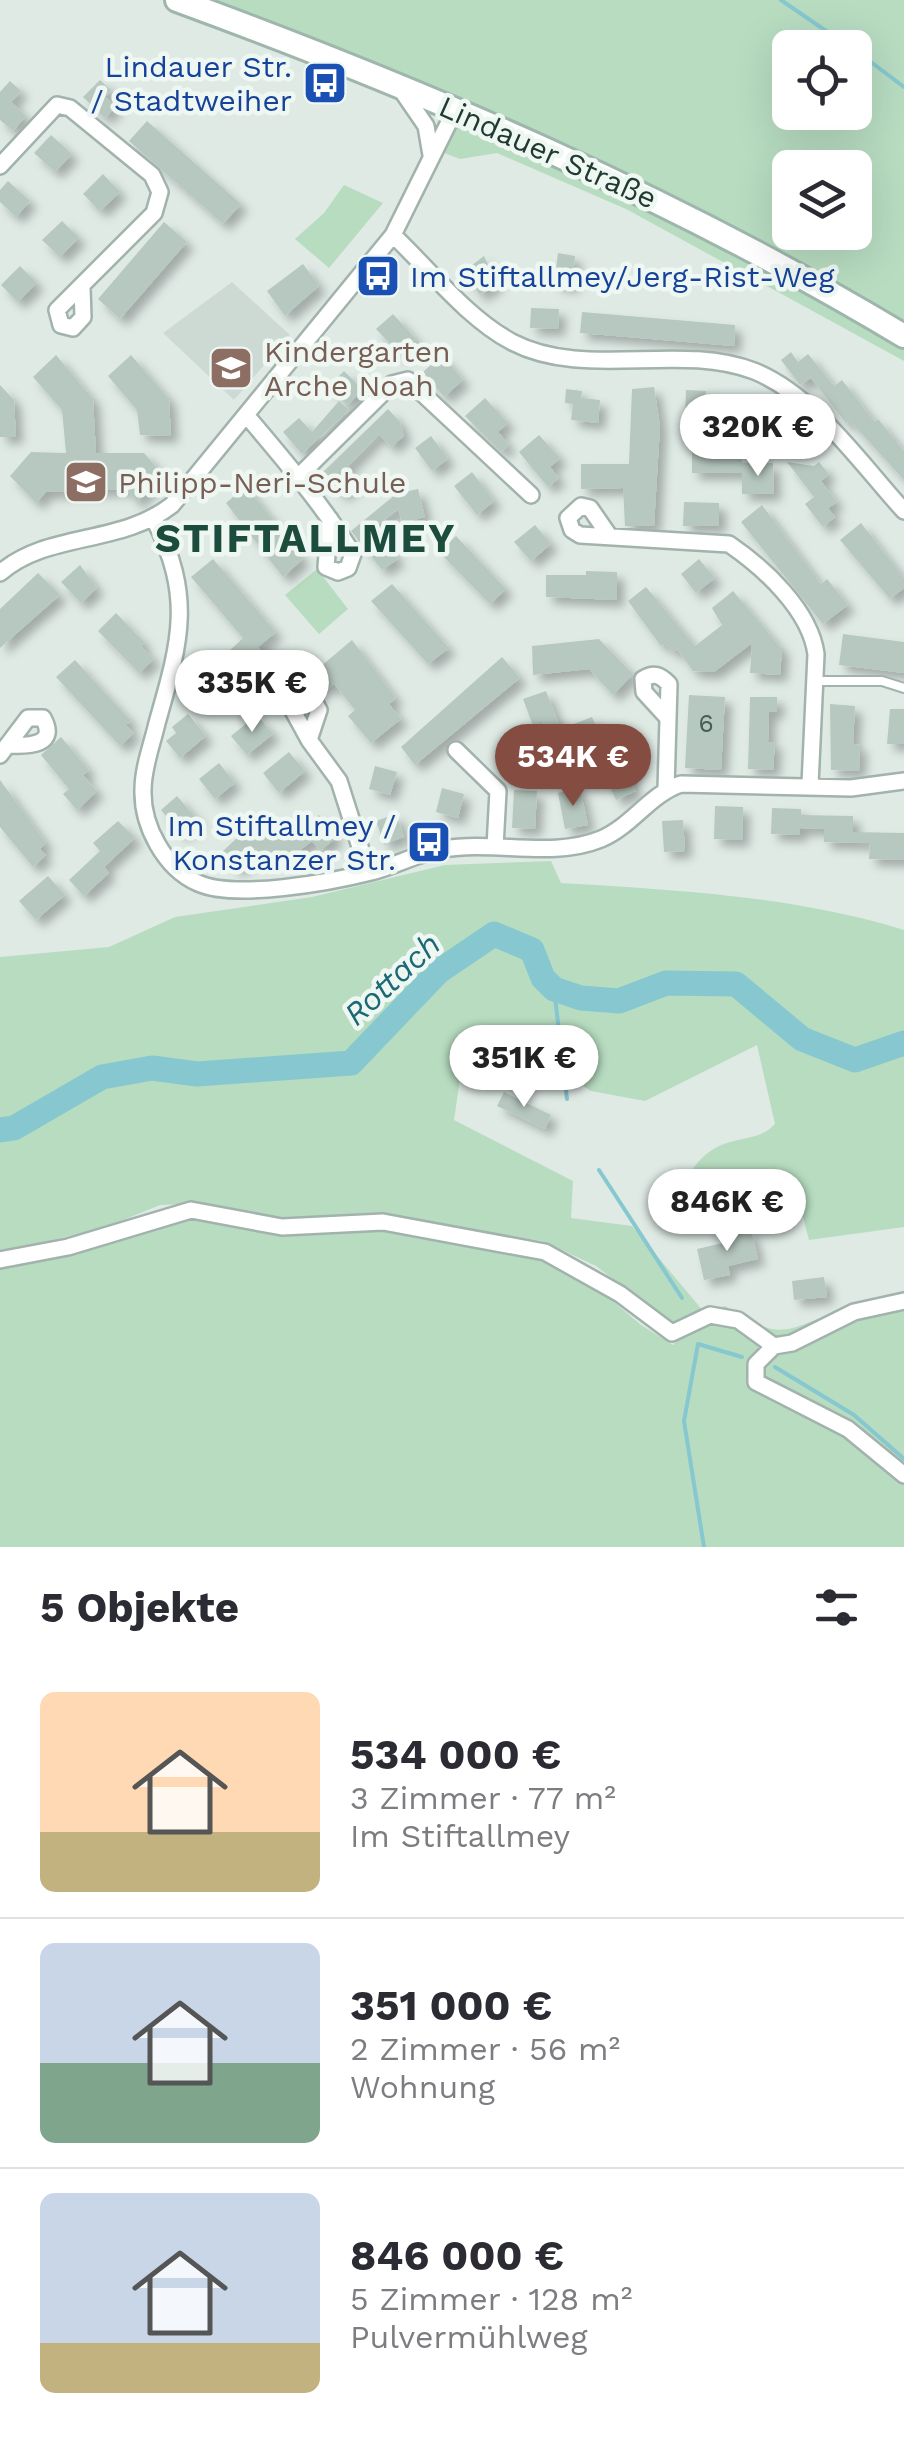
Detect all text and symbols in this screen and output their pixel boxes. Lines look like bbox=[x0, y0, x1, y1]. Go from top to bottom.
map controls bbox=[772, 30, 872, 250]
button: locate bbox=[772, 30, 872, 130]
place label: Lindauer Str. / Stadtweiher bbox=[90, 49, 292, 118]
bus stop icon: Lindauer Str. / Stadtweiher bbox=[302, 60, 348, 106]
street label: Lindauer Straße bbox=[434, 88, 662, 216]
button: layers bbox=[772, 150, 872, 250]
bus stop icon: Im Stiftallmey/Jerg-Rist-Weg bbox=[355, 253, 401, 299]
place label: Im Stiftallmey/Jerg-Rist-Weg bbox=[410, 259, 834, 294]
place label: Kindergarten Arche Noah bbox=[264, 334, 451, 403]
school or university icon: Kindergarten Arche Noah bbox=[208, 345, 254, 391]
pin: 320K € bbox=[677, 394, 839, 479]
text: 320K € bbox=[702, 407, 814, 445]
school or university icon: Philipp-Neri-Schule bbox=[63, 459, 109, 505]
place label: Philipp-Neri-Schule bbox=[118, 465, 406, 500]
district label: STIFTALLMEY bbox=[155, 515, 457, 562]
pin: 335K € bbox=[171, 650, 333, 735]
text: 335K € bbox=[197, 663, 307, 701]
house number: 6 bbox=[698, 709, 714, 738]
pin: 534K € bbox=[492, 724, 654, 809]
text: 534K € bbox=[517, 737, 629, 775]
place label: Im Stiftallmey / Konstanzer Str. bbox=[167, 808, 396, 877]
bus stop icon: Im Stiftallmey / Konstanzer Str. bbox=[406, 819, 452, 865]
water label: Rottach bbox=[336, 925, 448, 1033]
pin: 351K € bbox=[443, 1025, 605, 1110]
text: 351K € bbox=[471, 1038, 577, 1076]
pin: 846K € bbox=[646, 1169, 808, 1254]
text: 846K € bbox=[670, 1182, 784, 1220]
icon: filters bbox=[809, 1580, 864, 1635]
text: 5 Objekte bbox=[40, 1583, 239, 1632]
text: 534 000 € bbox=[350, 1730, 561, 1779]
icon: home bbox=[120, 1732, 240, 1852]
text: 3 Zimmer · 77 m² bbox=[350, 1779, 616, 1817]
text: Im Stiftallmey bbox=[350, 1817, 570, 1855]
text: 351 000 € bbox=[350, 1981, 552, 2030]
icon: home bbox=[120, 1983, 240, 2103]
text: 2 Zimmer · 56 m² bbox=[350, 2030, 620, 2068]
text: Wohnung bbox=[350, 2068, 495, 2106]
text: 846 000 € bbox=[350, 2231, 564, 2280]
icon: home bbox=[120, 2233, 240, 2353]
text: 5 Zimmer · 128 m² bbox=[350, 2280, 632, 2318]
text: Pulvermühlweg bbox=[350, 2318, 588, 2356]

